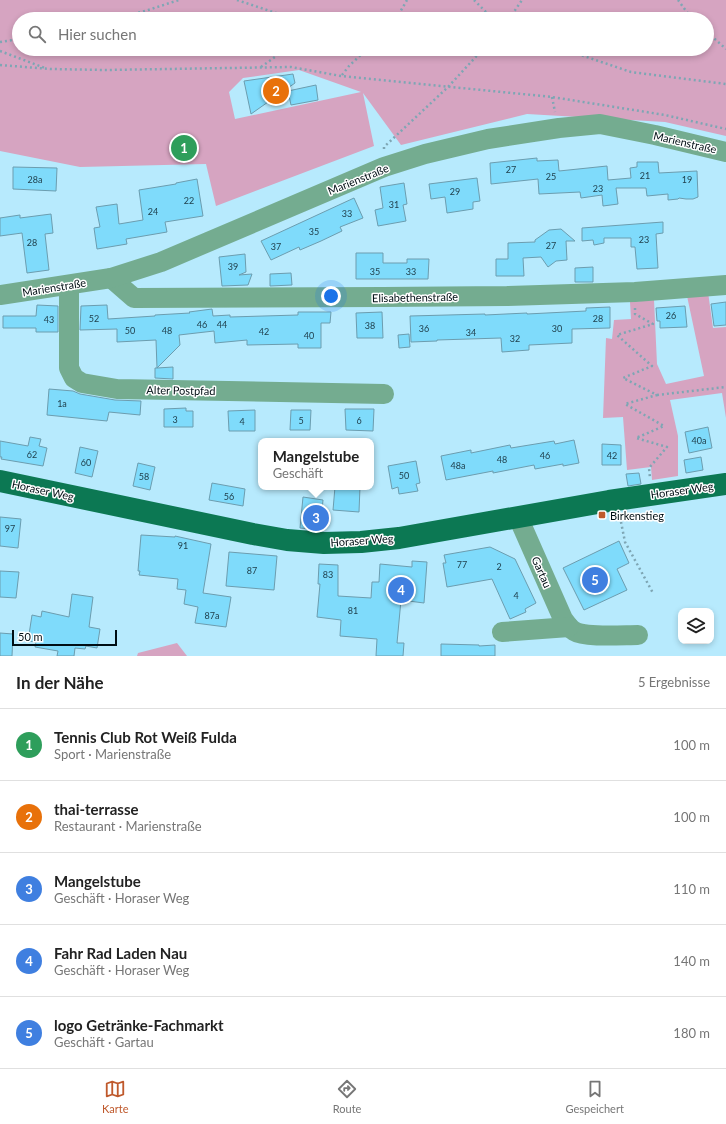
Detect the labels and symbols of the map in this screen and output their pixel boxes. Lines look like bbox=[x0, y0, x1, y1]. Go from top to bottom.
pin: 2 bbox=[263, 76, 289, 106]
street label: Marienstraße bbox=[652, 128, 718, 156]
pin: 1 bbox=[171, 133, 197, 163]
street label: Marienstraße bbox=[326, 161, 390, 197]
house number: 27 bbox=[506, 164, 516, 175]
house number: 21 bbox=[640, 170, 650, 181]
house number: 25 bbox=[546, 171, 556, 182]
house number: 28a bbox=[28, 174, 42, 185]
house number: 19 bbox=[682, 174, 692, 185]
house number: 23 bbox=[593, 183, 603, 194]
house number: 29 bbox=[450, 186, 460, 197]
house number: 22 bbox=[184, 195, 194, 206]
house number: 31 bbox=[389, 199, 399, 210]
house number: 24 bbox=[148, 206, 158, 217]
house number: 33 bbox=[342, 208, 352, 219]
house number: 35 bbox=[309, 226, 319, 237]
house number: 23 bbox=[639, 234, 649, 245]
house number: 28 bbox=[27, 237, 37, 248]
house number: 27 bbox=[546, 240, 556, 251]
house number: 37 bbox=[271, 241, 281, 252]
house number: 39 bbox=[228, 261, 238, 272]
house number: 35 bbox=[370, 266, 380, 277]
house number: 33 bbox=[406, 266, 416, 277]
street label: Marienstraße bbox=[21, 276, 87, 298]
your location bbox=[321, 286, 341, 306]
street label: Elisabethenstraße bbox=[372, 290, 458, 304]
house number: 26 bbox=[666, 310, 676, 321]
house number: 52 bbox=[89, 313, 99, 324]
house number: 28 bbox=[593, 313, 603, 324]
house number: 43 bbox=[44, 314, 54, 325]
house number: 46 bbox=[197, 319, 207, 330]
house number: 44 bbox=[217, 319, 227, 330]
house number: 38 bbox=[365, 320, 375, 331]
house number: 36 bbox=[419, 323, 429, 334]
house number: 30 bbox=[552, 323, 562, 334]
house number: 50 bbox=[125, 325, 135, 336]
house number: 48 bbox=[162, 325, 172, 336]
house number: 42 bbox=[259, 326, 269, 337]
house number: 34 bbox=[466, 327, 476, 338]
house number: 40 bbox=[304, 330, 314, 341]
house number: 32 bbox=[510, 333, 520, 344]
street label: Alter Postpfad bbox=[146, 383, 216, 397]
house number: 1a bbox=[57, 398, 67, 409]
house number: 3 bbox=[172, 414, 178, 425]
house number: 5 bbox=[298, 415, 304, 426]
house number: 6 bbox=[356, 415, 362, 426]
house number: 4 bbox=[239, 416, 245, 427]
house number: 40a bbox=[692, 435, 706, 446]
house number: 62 bbox=[27, 449, 37, 460]
house number: 46 bbox=[540, 450, 550, 461]
house number: 42 bbox=[607, 450, 617, 461]
house number: 48 bbox=[497, 454, 507, 465]
house number: 60 bbox=[81, 457, 91, 468]
house number: 48a bbox=[451, 460, 465, 471]
house number: 50 bbox=[399, 470, 409, 481]
house number: 58 bbox=[139, 471, 149, 482]
street label: Horaser Weg bbox=[11, 477, 76, 503]
street label: Horaser Weg bbox=[650, 479, 714, 501]
house number: 56 bbox=[224, 491, 234, 502]
pin: 3 bbox=[303, 503, 329, 533]
place label: Birkenstieg bbox=[610, 509, 664, 522]
marker: Birkenstieg bbox=[597, 510, 607, 520]
house number: 97 bbox=[5, 523, 15, 534]
street label: Horaser Weg bbox=[330, 531, 394, 549]
house number: 91 bbox=[178, 540, 188, 551]
street label: Gartau bbox=[529, 554, 555, 590]
house number: 77 bbox=[457, 559, 467, 570]
house number: 2 bbox=[496, 561, 502, 572]
house number: 87 bbox=[247, 565, 257, 576]
pin: 5 bbox=[582, 565, 608, 595]
house number: 83 bbox=[323, 569, 333, 580]
pin: 4 bbox=[388, 575, 414, 605]
house number: 4 bbox=[513, 590, 519, 601]
house number: 81 bbox=[348, 605, 358, 616]
house number: 87a bbox=[205, 610, 219, 621]
scale bar bbox=[12, 628, 117, 647]

